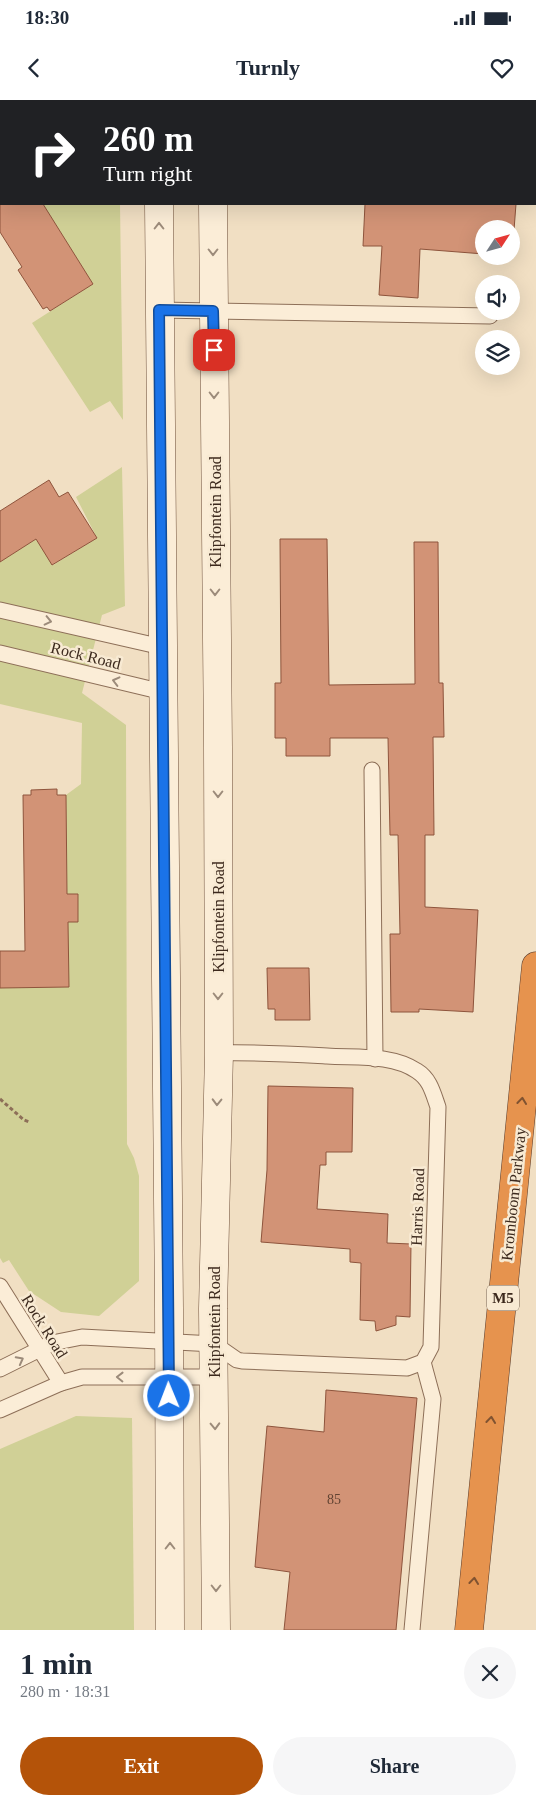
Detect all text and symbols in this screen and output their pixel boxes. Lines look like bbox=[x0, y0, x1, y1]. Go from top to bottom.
text: 18:30 bbox=[25, 7, 69, 28]
icon: back bbox=[20, 54, 48, 82]
icon: heart bbox=[488, 54, 516, 82]
text: Turnly bbox=[236, 55, 300, 80]
icon: right bbox=[20, 120, 85, 185]
text: 260 m bbox=[103, 120, 193, 159]
text: Turn right bbox=[103, 161, 192, 186]
north arrow bbox=[475, 220, 520, 265]
map controls bbox=[475, 220, 520, 375]
one-way arrow bbox=[154, 222, 164, 230]
one-way arrow bbox=[208, 249, 218, 257]
button: sound bbox=[475, 275, 520, 320]
pin bbox=[193, 329, 235, 371]
button: layers bbox=[475, 330, 520, 375]
icon: arrive bbox=[200, 336, 228, 364]
one-way arrow bbox=[209, 392, 219, 399]
street label: Klipfontein Road bbox=[207, 456, 225, 568]
one-way arrow bbox=[210, 589, 220, 597]
one-way arrow bbox=[43, 615, 52, 626]
street label: Rock Road bbox=[49, 639, 123, 672]
one-way arrow bbox=[111, 676, 120, 687]
one-way arrow bbox=[213, 791, 223, 799]
street label: Klipfontein Road bbox=[210, 861, 228, 973]
one-way arrow bbox=[213, 992, 223, 1000]
one-way arrow bbox=[517, 1097, 528, 1105]
one-way arrow bbox=[212, 1098, 223, 1106]
street label: Kromboom Parkway bbox=[498, 1127, 530, 1262]
street label: Harris Road bbox=[408, 1168, 427, 1246]
street label: Klipfontein Road bbox=[206, 1266, 224, 1378]
road number: M5 bbox=[487, 1286, 519, 1310]
street label: Rock Road bbox=[18, 1291, 71, 1361]
one-way arrow bbox=[14, 1356, 23, 1366]
position arrow bbox=[142, 1369, 194, 1421]
one-way arrow bbox=[116, 1372, 124, 1383]
one-way arrow bbox=[485, 1416, 496, 1424]
one-way arrow bbox=[210, 1422, 220, 1430]
house number: 85 bbox=[327, 1492, 341, 1507]
one-way arrow bbox=[165, 1542, 175, 1550]
one-way arrow bbox=[468, 1577, 479, 1585]
one-way arrow bbox=[211, 1585, 221, 1593]
text: 1 min bbox=[20, 1647, 93, 1680]
button: close bbox=[464, 1647, 516, 1699]
text: 280 m · 18:31 bbox=[20, 1683, 110, 1700]
button: Exit bbox=[20, 1737, 263, 1795]
button: Share bbox=[273, 1737, 516, 1795]

